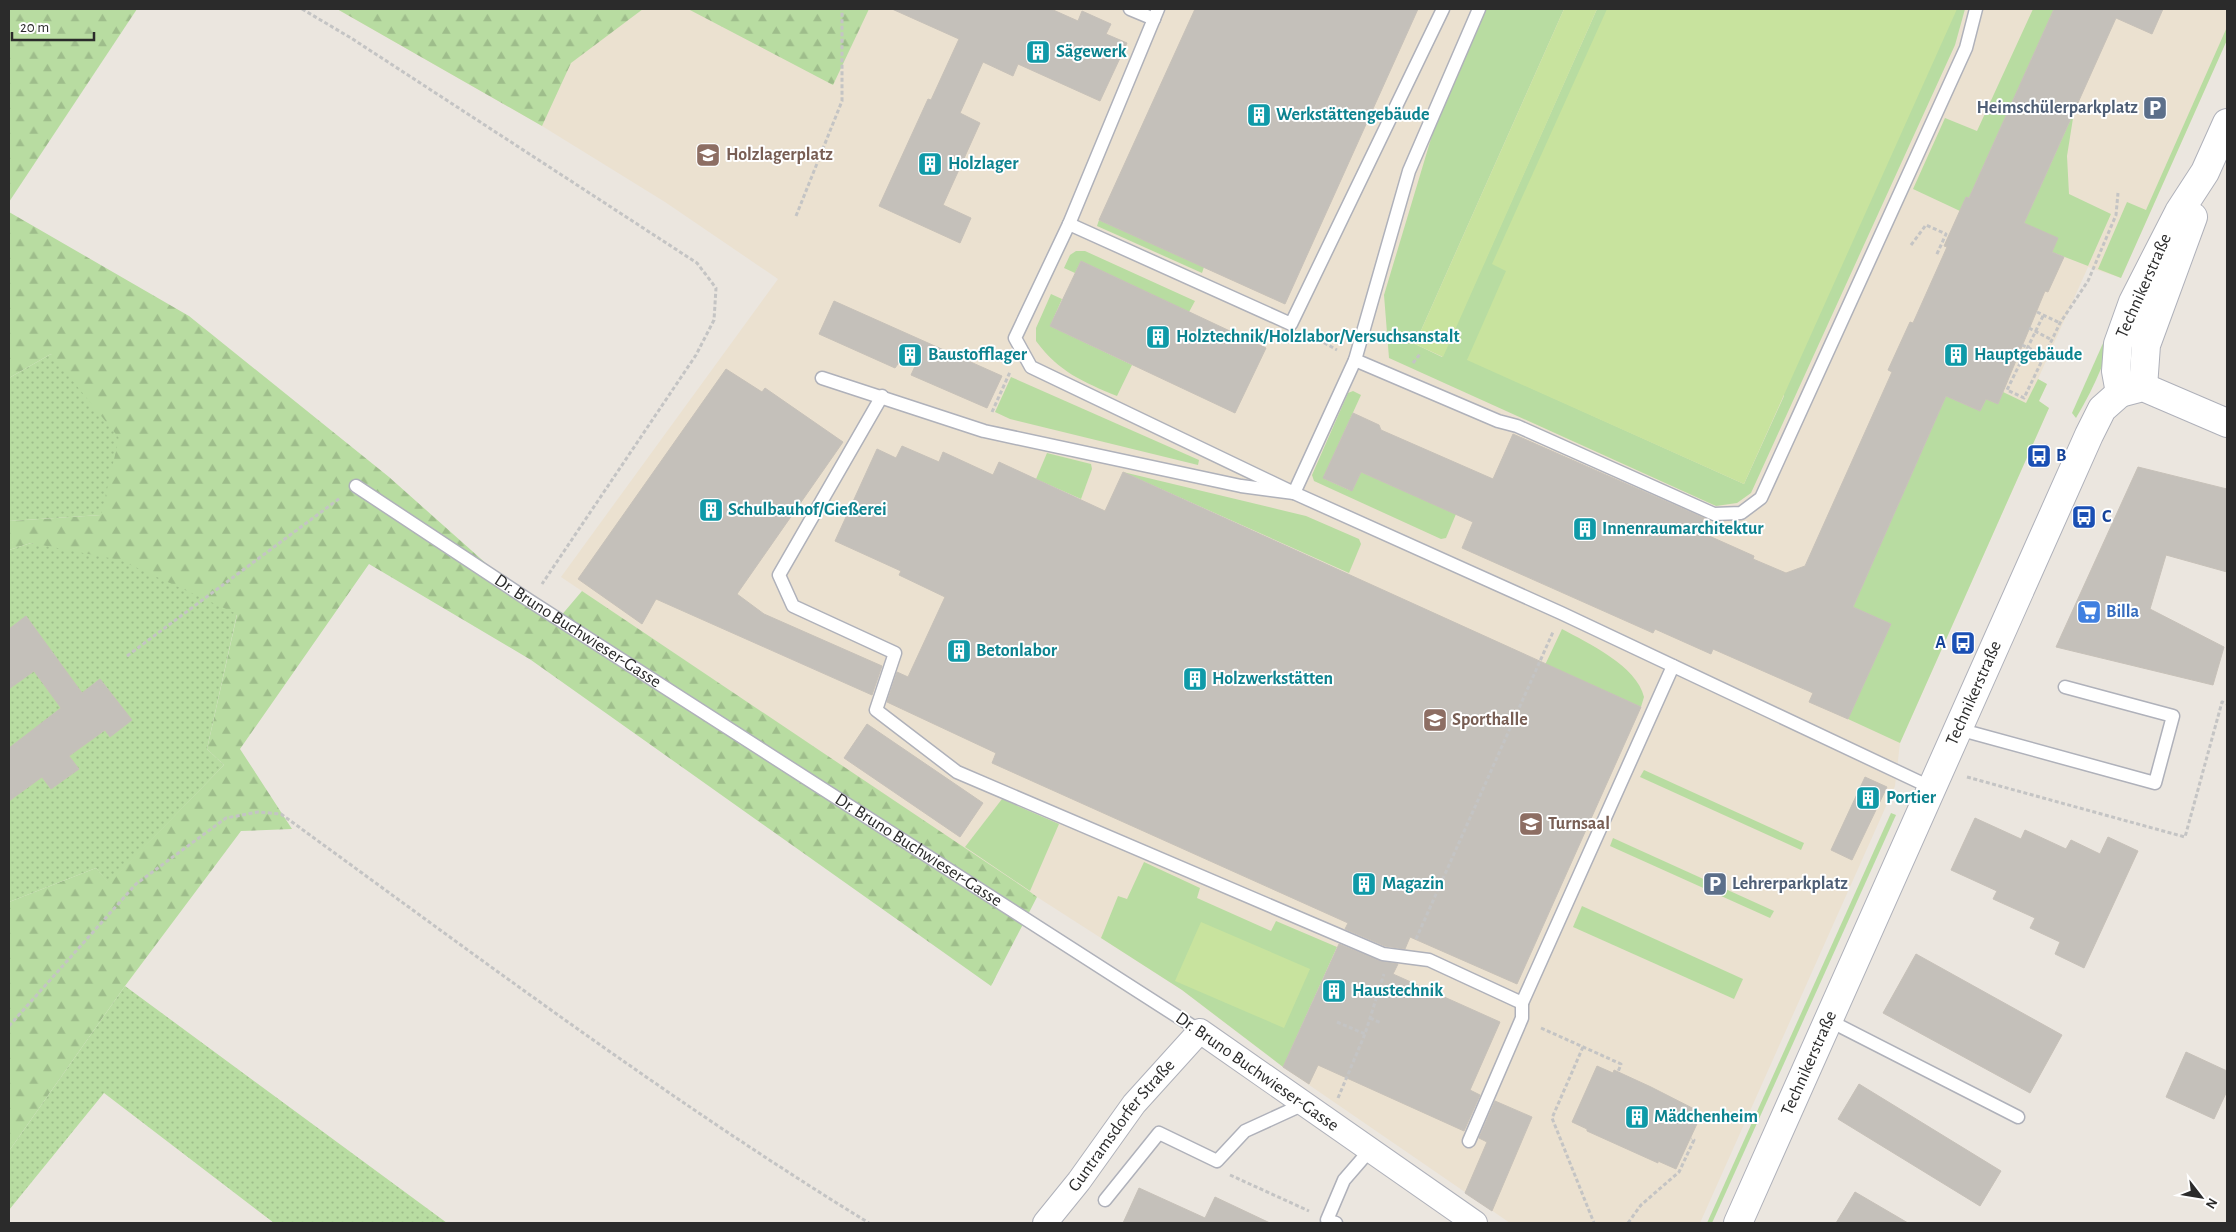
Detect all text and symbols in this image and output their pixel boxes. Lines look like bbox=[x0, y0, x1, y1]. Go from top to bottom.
scale bar bbox=[12, 10, 95, 42]
text: 20 m bbox=[20, 20, 49, 35]
building icon: Sägewerk bbox=[1025, 39, 1051, 65]
place label: Sägewerk bbox=[1056, 43, 1127, 61]
parking icon: Heimschülerparkplatz bbox=[2142, 95, 2168, 121]
place label: Heimschülerparkplatz bbox=[1977, 99, 2138, 117]
building icon: Werkstättengebäude bbox=[1246, 102, 1272, 128]
place label: Werkstättengebäude bbox=[1276, 106, 1429, 124]
school or university icon: Holzlagerplatz bbox=[695, 142, 721, 168]
place label: Holzlagerplatz bbox=[726, 146, 833, 164]
building icon: Holzlager bbox=[917, 151, 943, 177]
place label: Holzlager bbox=[948, 155, 1019, 173]
street label: Technikerstraße bbox=[2113, 231, 2175, 341]
building icon: Holztechnik/Holzlabor/Versuchsanstalt bbox=[1145, 324, 1171, 350]
place label: Holztechnik/Holzlabor/Versuchsanstalt bbox=[1176, 328, 1460, 346]
building icon: Baustofflager bbox=[897, 342, 923, 368]
building icon: Hauptgebäude bbox=[1943, 342, 1969, 368]
place label: Baustofflager bbox=[928, 346, 1028, 364]
place label: Hauptgebäude bbox=[1974, 346, 2082, 364]
bus stop icon: B bbox=[2026, 443, 2052, 469]
place label: B bbox=[2056, 447, 2066, 465]
building icon: Schulbauhof/Gießerei bbox=[698, 497, 724, 523]
place label: Schulbauhof/Gießerei bbox=[728, 501, 887, 519]
bus stop icon: C bbox=[2071, 504, 2097, 530]
place label: C bbox=[2102, 508, 2112, 526]
building icon: Innenraumarchitektur bbox=[1572, 516, 1598, 542]
place label: Innenraumarchitektur bbox=[1602, 520, 1764, 538]
street label: Dr. Bruno Buchwieser-Gasse bbox=[491, 571, 664, 692]
supermarket icon: Billa bbox=[2076, 599, 2102, 625]
place label: Billa bbox=[2106, 603, 2140, 621]
bus stop icon: A bbox=[1950, 630, 1976, 656]
place label: A bbox=[1935, 634, 1946, 652]
building icon: Betonlabor bbox=[946, 638, 972, 664]
street label: Technikerstraße bbox=[1943, 638, 2005, 748]
place label: Betonlabor bbox=[976, 642, 1058, 660]
building icon: Holzwerkstätten bbox=[1182, 666, 1208, 692]
place label: Holzwerkstätten bbox=[1212, 670, 1333, 688]
school or university icon: Sporthalle bbox=[1422, 707, 1448, 733]
place label: Sporthalle bbox=[1452, 711, 1528, 729]
building icon: Portier bbox=[1855, 785, 1881, 811]
place label: Portier bbox=[1886, 789, 1937, 807]
street label: Dr. Bruno Buchwieser-Gasse bbox=[832, 790, 1005, 910]
school or university icon: Turnsaal bbox=[1518, 811, 1544, 837]
place label: Turnsaal bbox=[1548, 815, 1610, 833]
building icon: Magazin bbox=[1351, 871, 1377, 897]
parking icon: Lehrerparkplatz bbox=[1702, 871, 1728, 897]
place label: Magazin bbox=[1382, 875, 1444, 893]
place label: Lehrerparkplatz bbox=[1732, 875, 1848, 893]
building icon: Haustechnik bbox=[1321, 978, 1347, 1004]
place label: Haustechnik bbox=[1352, 982, 1443, 1000]
street label: Technikerstraße bbox=[1778, 1008, 1840, 1118]
street label: Dr. Bruno Buchwieser-Gasse bbox=[1172, 1009, 1342, 1135]
street label: Guntramsdorfer Straße bbox=[1065, 1056, 1178, 1195]
building icon: Mädchenheim bbox=[1624, 1104, 1650, 1130]
place label: Mädchenheim bbox=[1654, 1108, 1758, 1126]
north arrow bbox=[2176, 1172, 2226, 1222]
text: N bbox=[2203, 1195, 2220, 1211]

